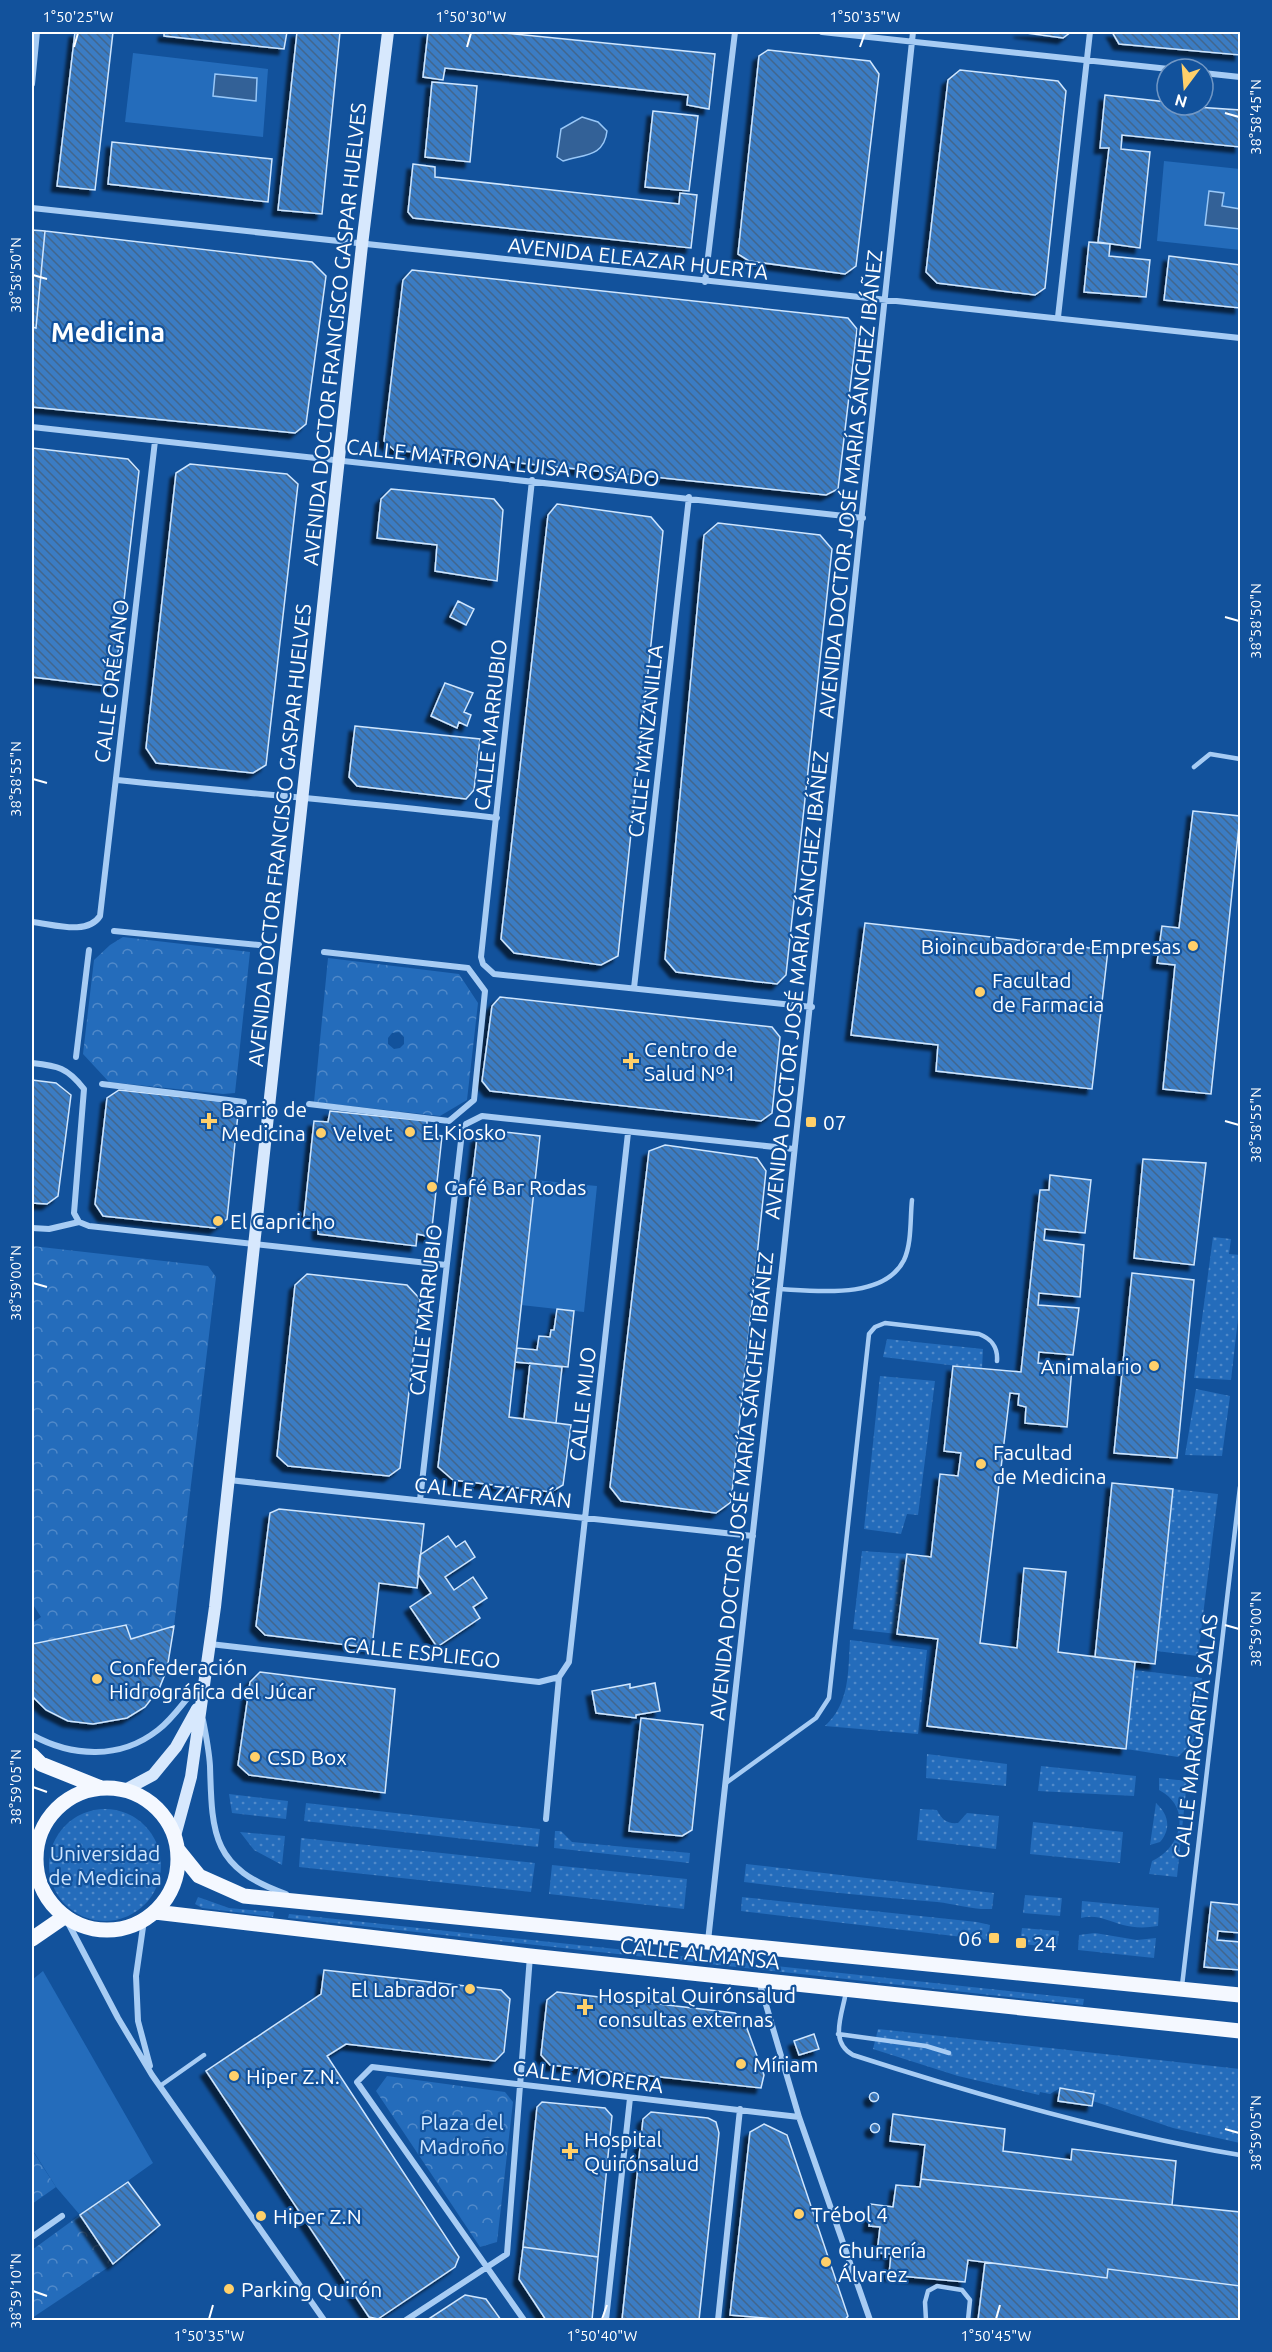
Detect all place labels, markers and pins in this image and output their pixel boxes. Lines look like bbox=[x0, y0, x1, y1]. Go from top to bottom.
place label: Bioincubadora de Empresas bbox=[921, 934, 1181, 958]
marker: Bioincubadora de Empresas bbox=[1186, 939, 1200, 953]
place label: Facultad de Farmacia bbox=[992, 968, 1104, 1016]
marker: Facultad de Farmacia bbox=[973, 985, 987, 999]
place label: Centro de Salud Nº1 bbox=[644, 1037, 738, 1085]
marker: Centro de Salud Nº1 bbox=[622, 1052, 640, 1070]
place label: Barrio de Medicina bbox=[221, 1097, 307, 1145]
place label: 07 bbox=[823, 1110, 847, 1134]
marker: Barrio de Medicina bbox=[202, 1114, 216, 1128]
marker: 07 bbox=[804, 1115, 818, 1129]
place label: El Kiosko bbox=[422, 1120, 506, 1144]
place label: Velvet bbox=[333, 1121, 393, 1145]
marker: El Kiosko bbox=[403, 1125, 417, 1139]
marker: Velvet bbox=[314, 1126, 328, 1140]
place label: Café Bar Rodas bbox=[444, 1175, 587, 1199]
marker: Café Bar Rodas bbox=[425, 1180, 439, 1194]
place label: El Capricho bbox=[230, 1209, 335, 1233]
marker: El Capricho bbox=[211, 1214, 225, 1228]
place label: Animalario bbox=[1041, 1354, 1142, 1378]
marker: Animalario bbox=[1147, 1359, 1161, 1373]
place label: Facultad de Medicina bbox=[993, 1440, 1107, 1488]
marker: Facultad de Medicina bbox=[974, 1457, 988, 1471]
place label: Confederación Hidrográfica del Júcar bbox=[109, 1655, 315, 1703]
marker: Confederación Hidrográfica del Júcar bbox=[90, 1672, 104, 1686]
place label: CSD Box bbox=[267, 1745, 347, 1769]
marker: CSD Box bbox=[248, 1750, 262, 1764]
place label: 06 bbox=[958, 1926, 982, 1950]
marker: 06 bbox=[987, 1931, 1001, 1945]
place label: 24 bbox=[1033, 1931, 1057, 1955]
marker: 24 bbox=[1014, 1936, 1028, 1950]
place label: El Labrador bbox=[351, 1977, 458, 2001]
marker: El Labrador bbox=[463, 1982, 477, 1996]
place label: Hospital Quirónsalud consultas externas bbox=[598, 1983, 796, 2031]
marker: Hospital Quirónsalud consultas externas bbox=[576, 1998, 594, 2016]
place label: Míriam bbox=[753, 2052, 818, 2076]
marker: Míriam bbox=[734, 2057, 748, 2071]
place label: Hiper Z.N. bbox=[246, 2064, 340, 2088]
marker: Hiper Z.N. bbox=[227, 2069, 241, 2083]
place label: Hospital Quirónsalud bbox=[584, 2127, 699, 2175]
marker: Hospital Quirónsalud bbox=[561, 2142, 579, 2160]
place label: Trébol 4 bbox=[811, 2202, 888, 2226]
place label: Hiper Z.N bbox=[273, 2204, 362, 2228]
marker: Trébol 4 bbox=[792, 2207, 806, 2221]
marker: Hiper Z.N bbox=[254, 2209, 268, 2223]
place label: Churrería Álvarez bbox=[838, 2238, 926, 2286]
marker: Churrería Álvarez bbox=[819, 2255, 833, 2269]
place label: Parking Quirón bbox=[241, 2277, 382, 2301]
marker: Parking Quirón bbox=[222, 2282, 236, 2296]

